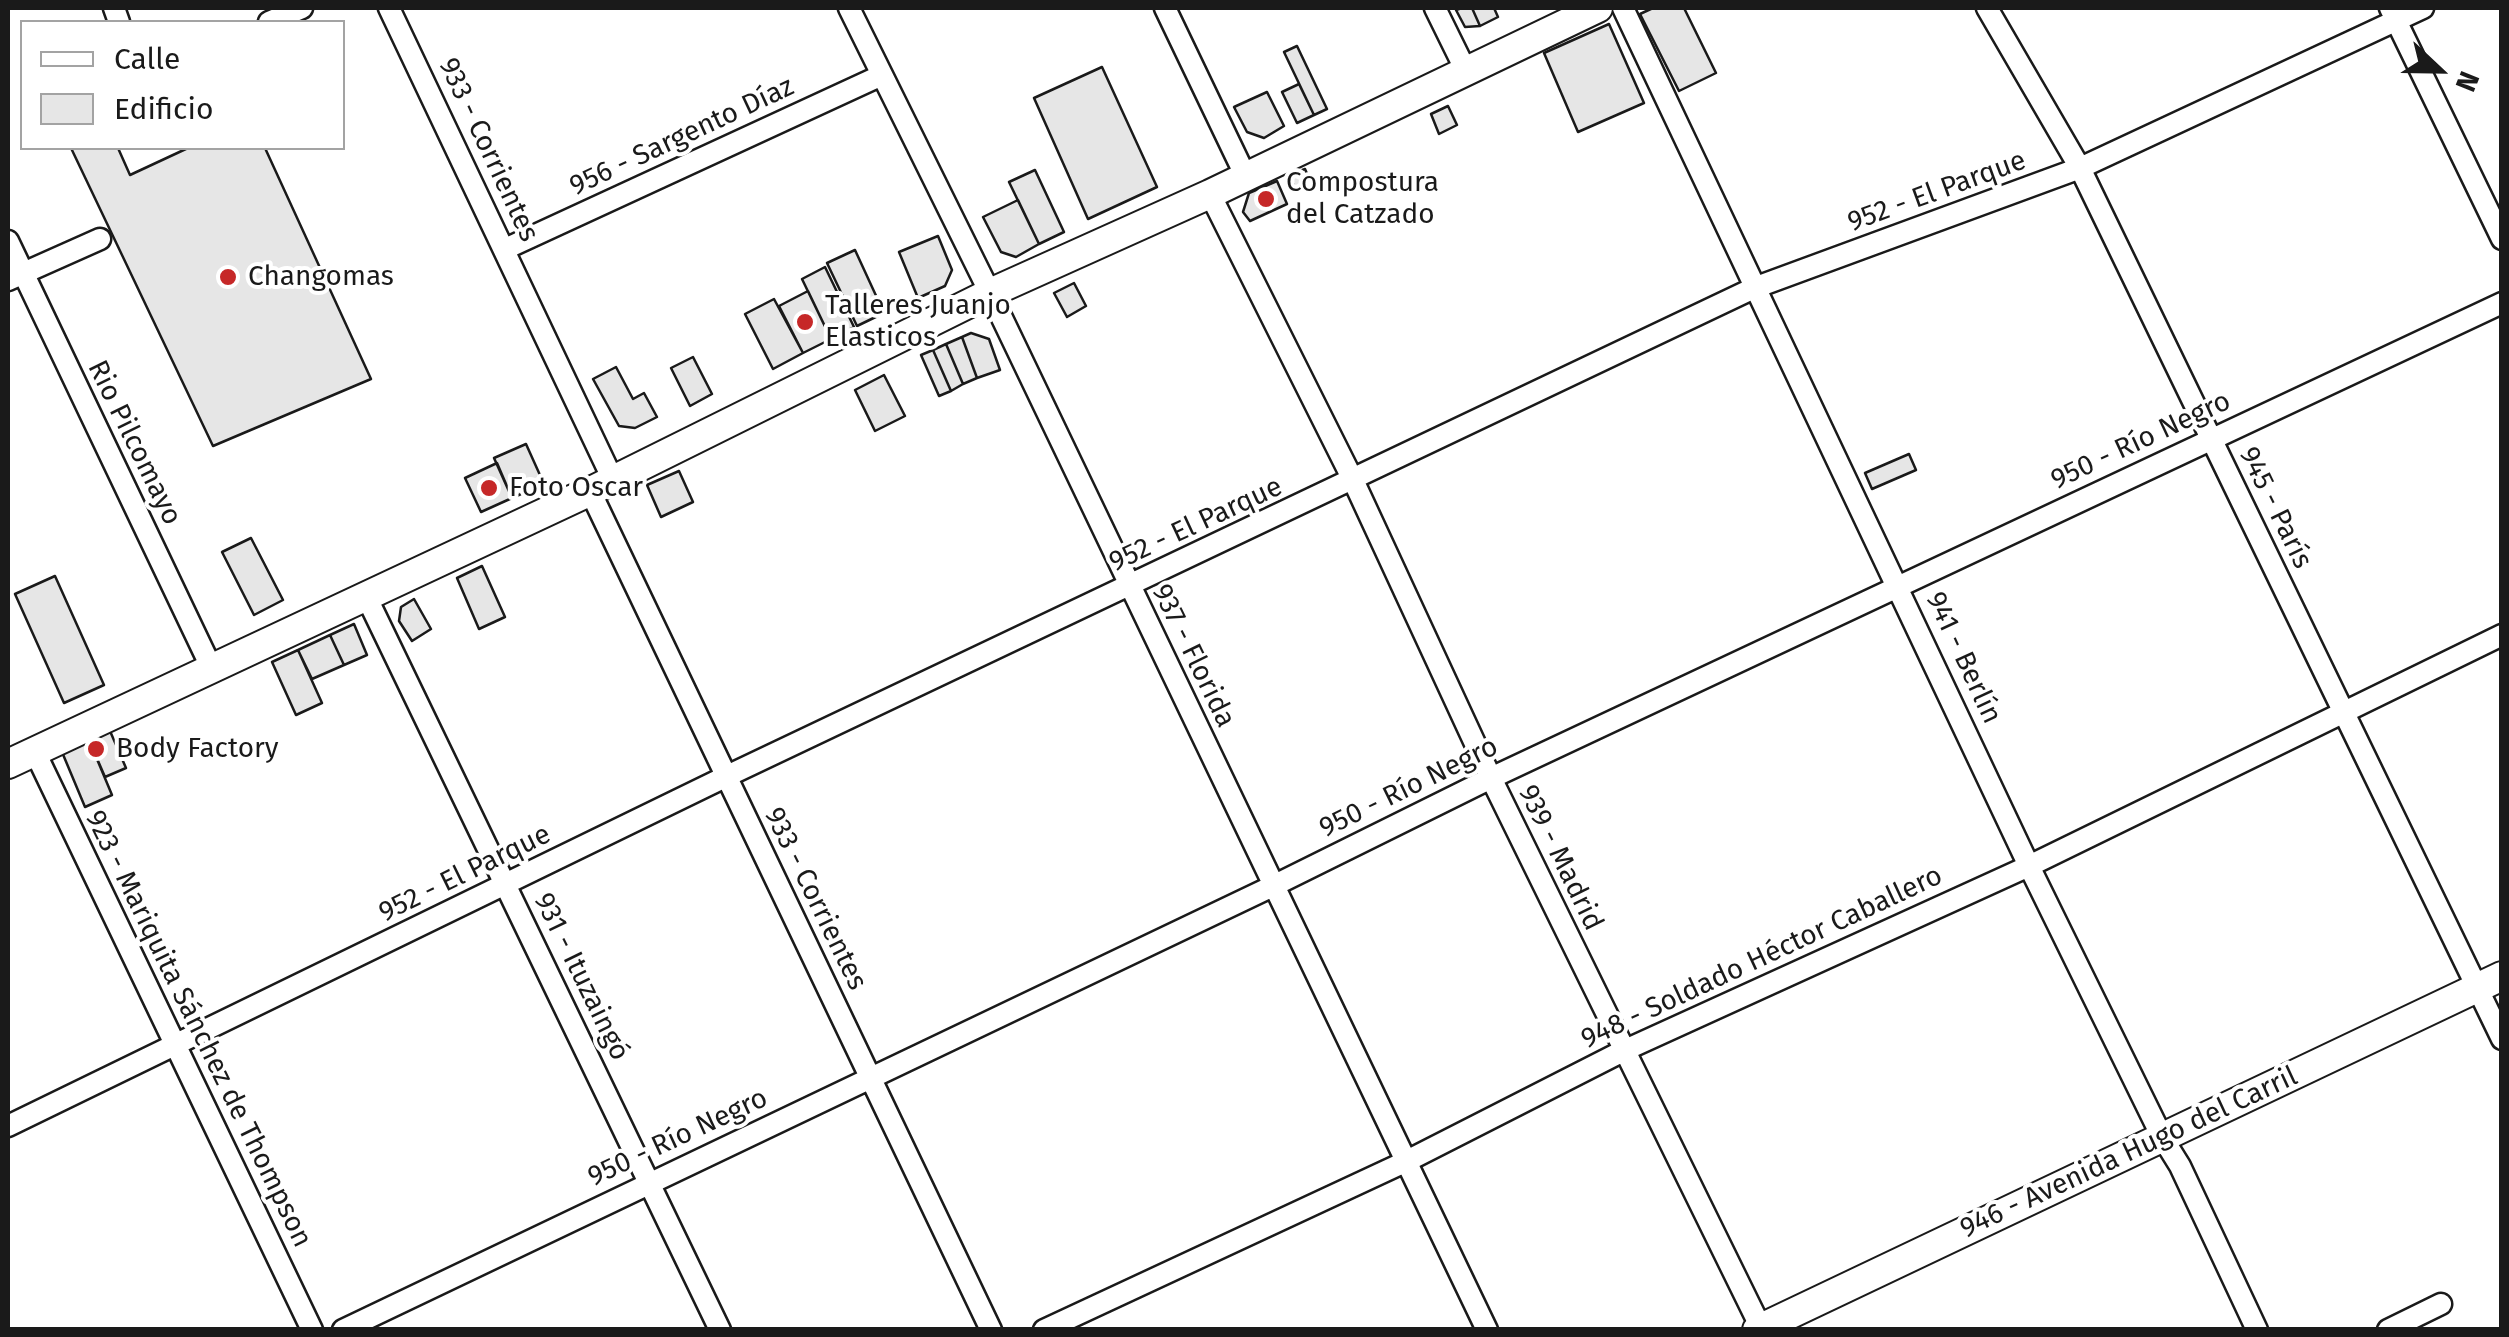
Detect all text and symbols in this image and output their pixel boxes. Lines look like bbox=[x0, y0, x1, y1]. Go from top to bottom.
legend bbox=[20, 20, 345, 150]
north arrow bbox=[2389, 20, 2489, 120]
text: Calle bbox=[114, 41, 180, 77]
street label: 933 - Corrientes bbox=[431, 53, 545, 247]
text: N bbox=[2449, 67, 2486, 96]
street label: 956 - Sargento Díaz bbox=[565, 70, 799, 204]
text: Edificio bbox=[114, 91, 213, 127]
street label: 952 - El Parque bbox=[1843, 144, 2031, 240]
place label: Compostura del Catzado bbox=[1286, 166, 1439, 232]
marker: Compostura del Catzado bbox=[1255, 188, 1277, 210]
place label: Changomas bbox=[248, 260, 394, 294]
marker: Changomas bbox=[217, 266, 239, 288]
place label: Talleres Juanjo Elasticos bbox=[825, 289, 1011, 355]
marker: Talleres Juanjo Elasticos bbox=[794, 311, 816, 333]
street label: Rio Pilcomayo bbox=[80, 355, 188, 531]
street label: 950 - Río Negro bbox=[2046, 385, 2236, 497]
street label: 945 - París bbox=[2231, 442, 2319, 574]
street label: 952 - El Parque bbox=[1104, 470, 1288, 580]
place label: Foto Oscar bbox=[509, 471, 643, 505]
marker: Foto Oscar bbox=[478, 477, 500, 499]
street label: 937 - Florida bbox=[1144, 579, 1242, 733]
street label: 941 - Berlín bbox=[1918, 587, 2008, 729]
street label: 950 - Río Negro bbox=[1314, 730, 1504, 846]
place label: Body Factory bbox=[116, 732, 279, 766]
marker: Body Factory bbox=[85, 738, 107, 760]
street label: 939 - Madrid bbox=[1510, 780, 1610, 936]
street label: 933 - Corrientes bbox=[756, 802, 874, 996]
street label: 923 - Mariquita Sánchez de Thompson bbox=[77, 805, 319, 1253]
street label: 952 - El Parque bbox=[374, 818, 556, 930]
street label: 948 - Soldado Héctor Caballero bbox=[1576, 859, 1948, 1057]
street label: 931 - Ituzaingó bbox=[526, 888, 636, 1066]
street label: 946 - Avenida Hugo del Carril bbox=[1955, 1060, 2303, 1246]
street label: 950 - Río Negro bbox=[583, 1082, 773, 1194]

